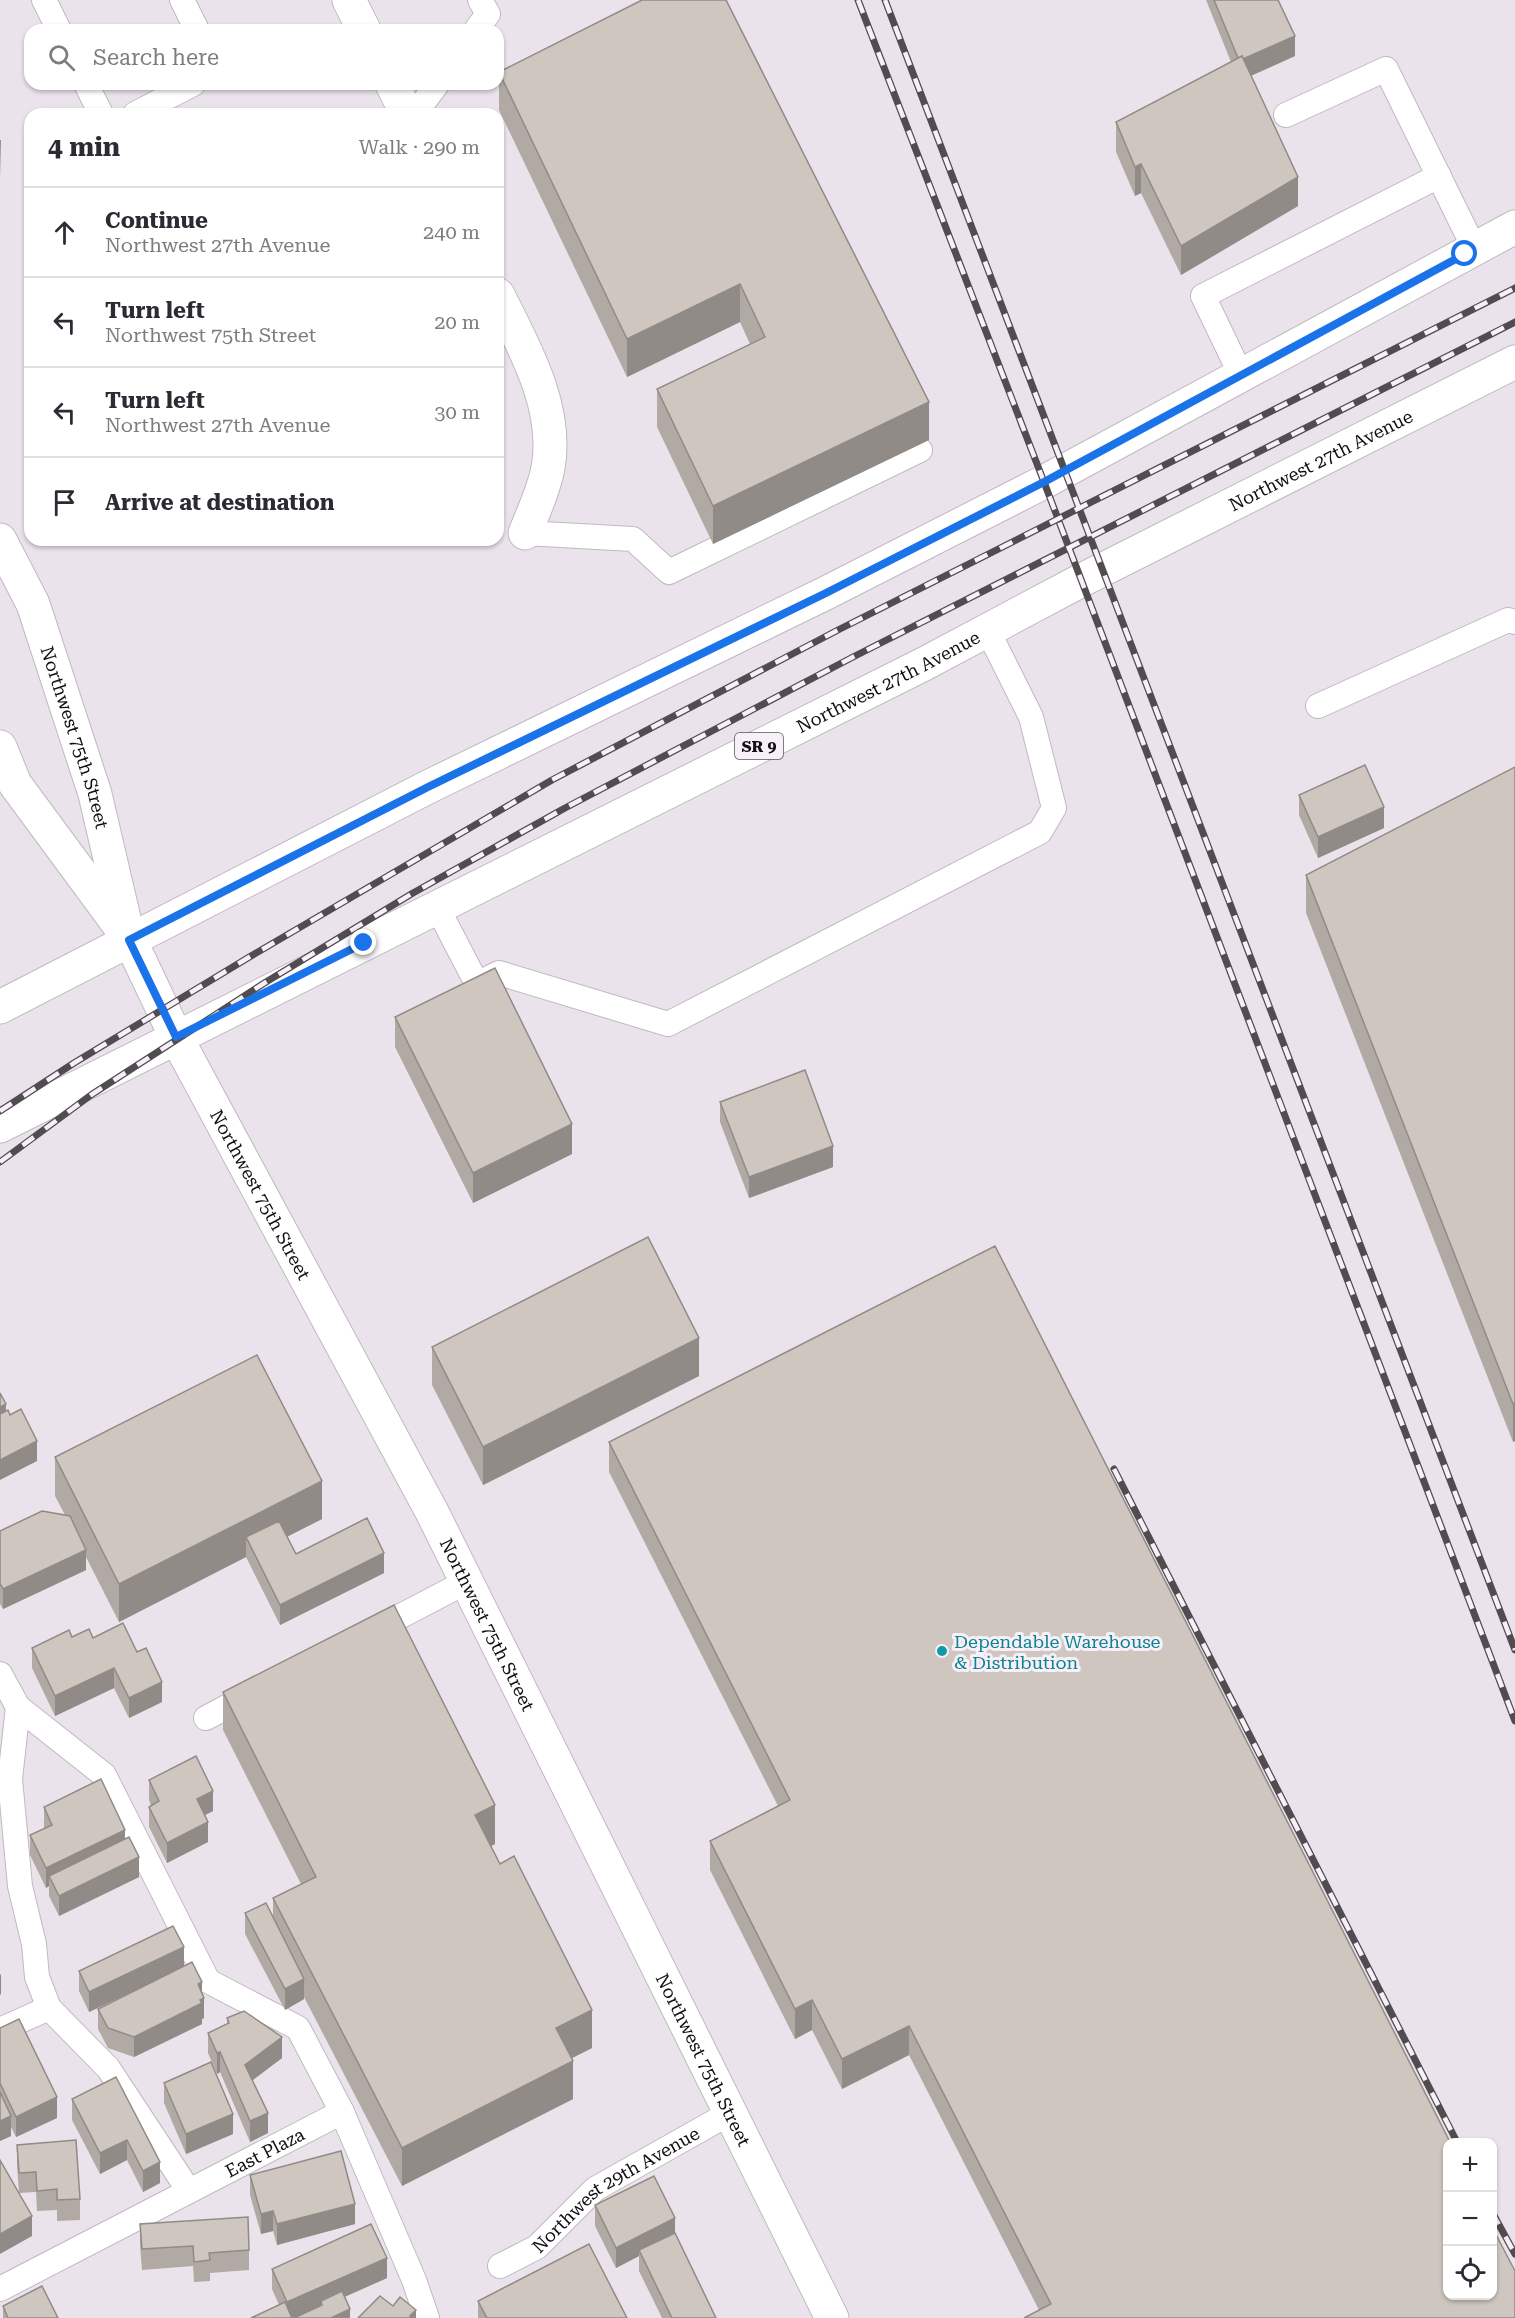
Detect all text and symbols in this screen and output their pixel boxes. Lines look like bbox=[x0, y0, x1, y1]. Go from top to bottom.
search box bbox=[24, 24, 504, 90]
icon: search bbox=[45, 41, 78, 74]
text: Search here bbox=[93, 45, 219, 70]
text: 4 min bbox=[48, 132, 120, 162]
text: Walk · 290 m bbox=[359, 135, 480, 159]
text: Continue bbox=[105, 208, 208, 233]
icon: ahead bbox=[48, 216, 81, 249]
text: 240 m bbox=[423, 220, 480, 244]
text: Northwest 27th Avenue bbox=[105, 233, 330, 257]
route start bbox=[1451, 240, 1477, 266]
text: Turn left bbox=[105, 298, 205, 323]
icon: left bbox=[48, 306, 81, 339]
text: 20 m bbox=[434, 310, 480, 334]
text: Northwest 75th Street bbox=[105, 323, 316, 347]
text: Turn left bbox=[105, 388, 205, 413]
icon: left bbox=[48, 396, 81, 429]
text: 30 m bbox=[434, 400, 480, 424]
street label: Northwest 27th Avenue bbox=[1225, 405, 1416, 515]
text: Northwest 27th Avenue bbox=[105, 413, 330, 437]
icon: arrive bbox=[48, 486, 81, 519]
text: Arrive at destination bbox=[105, 490, 334, 515]
street label: Northwest 27th Avenue bbox=[793, 626, 983, 737]
street label: Northwest 75th Street bbox=[37, 643, 113, 831]
road number: SR 9 bbox=[735, 733, 783, 759]
route end bbox=[350, 929, 376, 955]
street label: Northwest 75th Street bbox=[207, 1106, 315, 1283]
street label: Northwest 75th Street bbox=[436, 1534, 540, 1714]
place label: Dependable Warehouse & Distribution bbox=[954, 1631, 1161, 1673]
marker: Dependable Warehouse & Distribution bbox=[935, 1644, 949, 1658]
street label: Northwest 75th Street bbox=[652, 1970, 756, 2150]
street label: Northwest 29th Avenue bbox=[527, 2122, 703, 2257]
street label: East Plaza bbox=[222, 2123, 308, 2181]
map controls bbox=[1443, 2138, 1497, 2300]
button: + bbox=[1443, 2138, 1497, 2192]
button: − bbox=[1443, 2192, 1497, 2246]
button: locate bbox=[1443, 2246, 1497, 2300]

